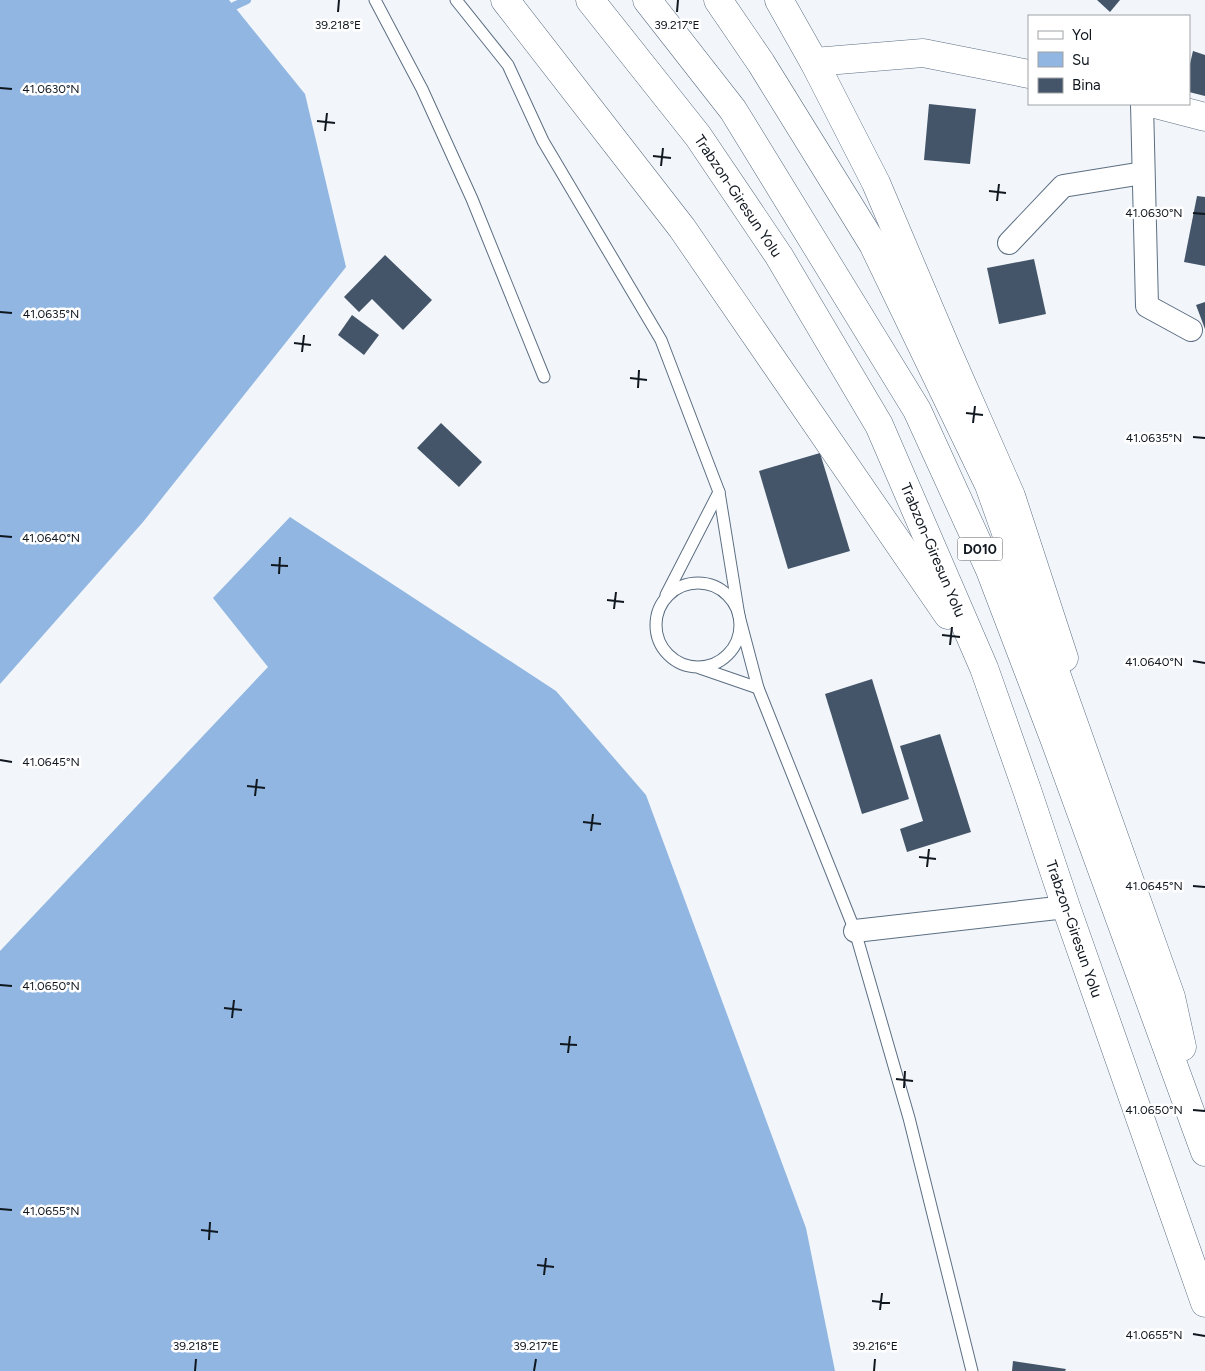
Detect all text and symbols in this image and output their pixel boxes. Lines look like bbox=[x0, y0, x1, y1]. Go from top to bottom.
legend bbox=[1028, 15, 1190, 105]
text: 39.218°E bbox=[315, 18, 361, 32]
text: 39.217°E bbox=[654, 18, 700, 32]
text: Yol bbox=[1072, 26, 1092, 44]
text: Su bbox=[1072, 51, 1090, 69]
text: Bina bbox=[1072, 76, 1101, 94]
text: 41.0630°N bbox=[22, 82, 80, 96]
street label: Trabzon-Giresun Yolu bbox=[690, 131, 786, 261]
text: 41.0630°N bbox=[1125, 206, 1183, 220]
text: 41.0635°N bbox=[23, 307, 79, 321]
text: 41.0635°N bbox=[1126, 431, 1182, 445]
street label: Trabzon-Giresun Yolu bbox=[897, 480, 969, 620]
text: 41.0640°N bbox=[22, 531, 80, 545]
road number: D010 bbox=[958, 538, 1002, 560]
text: 41.0640°N bbox=[1125, 655, 1183, 669]
text: 41.0645°N bbox=[22, 755, 80, 769]
street label: Trabzon-Giresun Yolu bbox=[1042, 858, 1106, 1000]
text: 41.0645°N bbox=[1125, 879, 1183, 893]
text: 41.0650°N bbox=[22, 979, 80, 993]
text: 41.0650°N bbox=[1125, 1103, 1183, 1117]
text: 41.0655°N bbox=[23, 1204, 79, 1218]
text: 41.0655°N bbox=[1126, 1328, 1182, 1342]
text: 39.218°E bbox=[173, 1339, 219, 1353]
text: 39.217°E bbox=[513, 1339, 559, 1353]
text: 39.216°E bbox=[852, 1339, 898, 1353]

